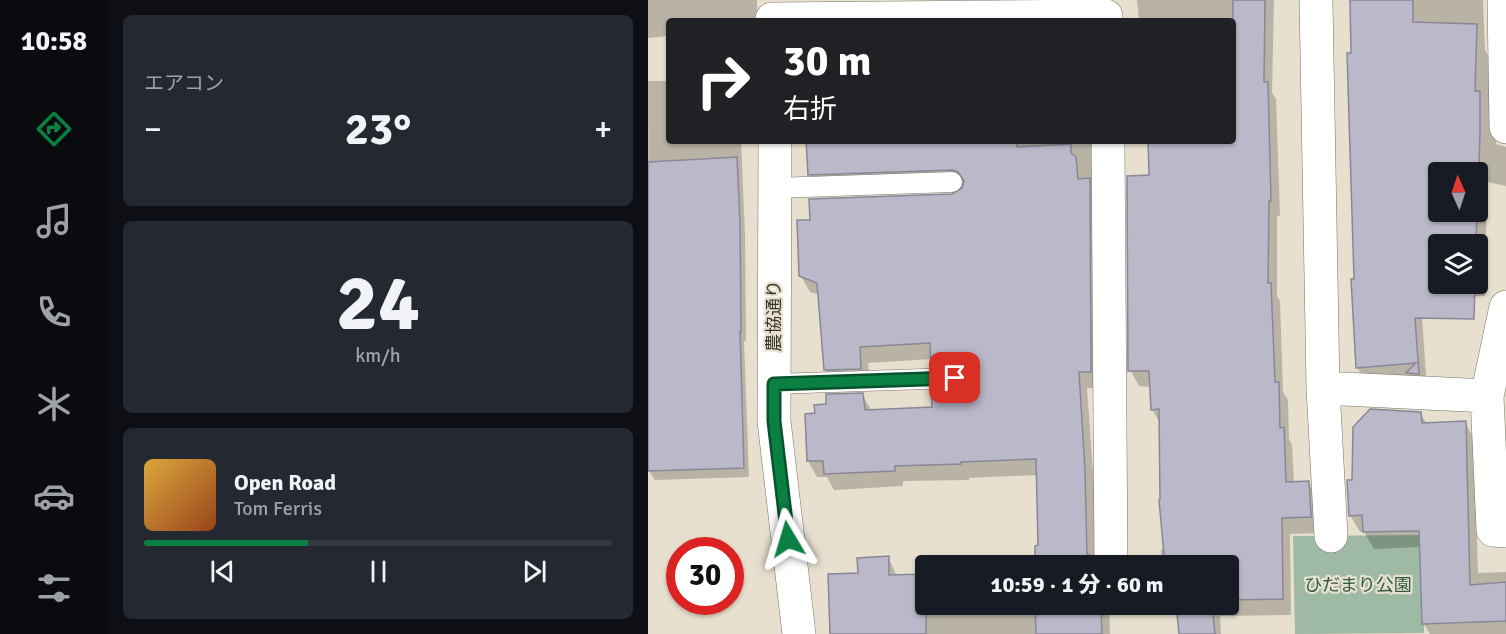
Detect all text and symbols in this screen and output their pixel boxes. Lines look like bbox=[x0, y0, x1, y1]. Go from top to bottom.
text: 10:58 bbox=[21, 25, 87, 58]
text: 30 m bbox=[783, 36, 872, 87]
icon: right bbox=[684, 42, 762, 120]
text: エアコン bbox=[144, 71, 224, 96]
text: 右折 bbox=[783, 93, 837, 126]
text: 23° bbox=[345, 102, 411, 157]
icon: directions bbox=[33, 108, 75, 150]
text: − bbox=[144, 109, 162, 150]
text: + bbox=[594, 109, 612, 150]
north arrow bbox=[1428, 162, 1488, 222]
map controls bbox=[1428, 162, 1488, 294]
icon: music bbox=[33, 200, 75, 242]
button: layers bbox=[1428, 234, 1488, 294]
text: 24 bbox=[336, 256, 420, 352]
street label: 農協通り bbox=[763, 280, 785, 352]
icon: phone bbox=[33, 291, 75, 333]
text: km/h bbox=[355, 343, 401, 368]
pin bbox=[929, 352, 980, 403]
icon: arrive bbox=[938, 361, 971, 394]
icon: climate bbox=[33, 383, 75, 425]
text: Open Road bbox=[234, 469, 336, 496]
icon: car bbox=[33, 475, 75, 517]
text: Tom Ferris bbox=[234, 496, 322, 521]
position arrow bbox=[756, 507, 820, 571]
speed limit sign: 30 bbox=[666, 537, 744, 615]
icon: previous bbox=[206, 555, 239, 588]
icon: pause bbox=[362, 555, 395, 588]
icon: next bbox=[518, 555, 551, 588]
icon: filters bbox=[33, 567, 75, 609]
text: 10:59 · 1 分 · 60 m bbox=[991, 571, 1163, 598]
park label: ひだまり公園 bbox=[1304, 574, 1412, 596]

